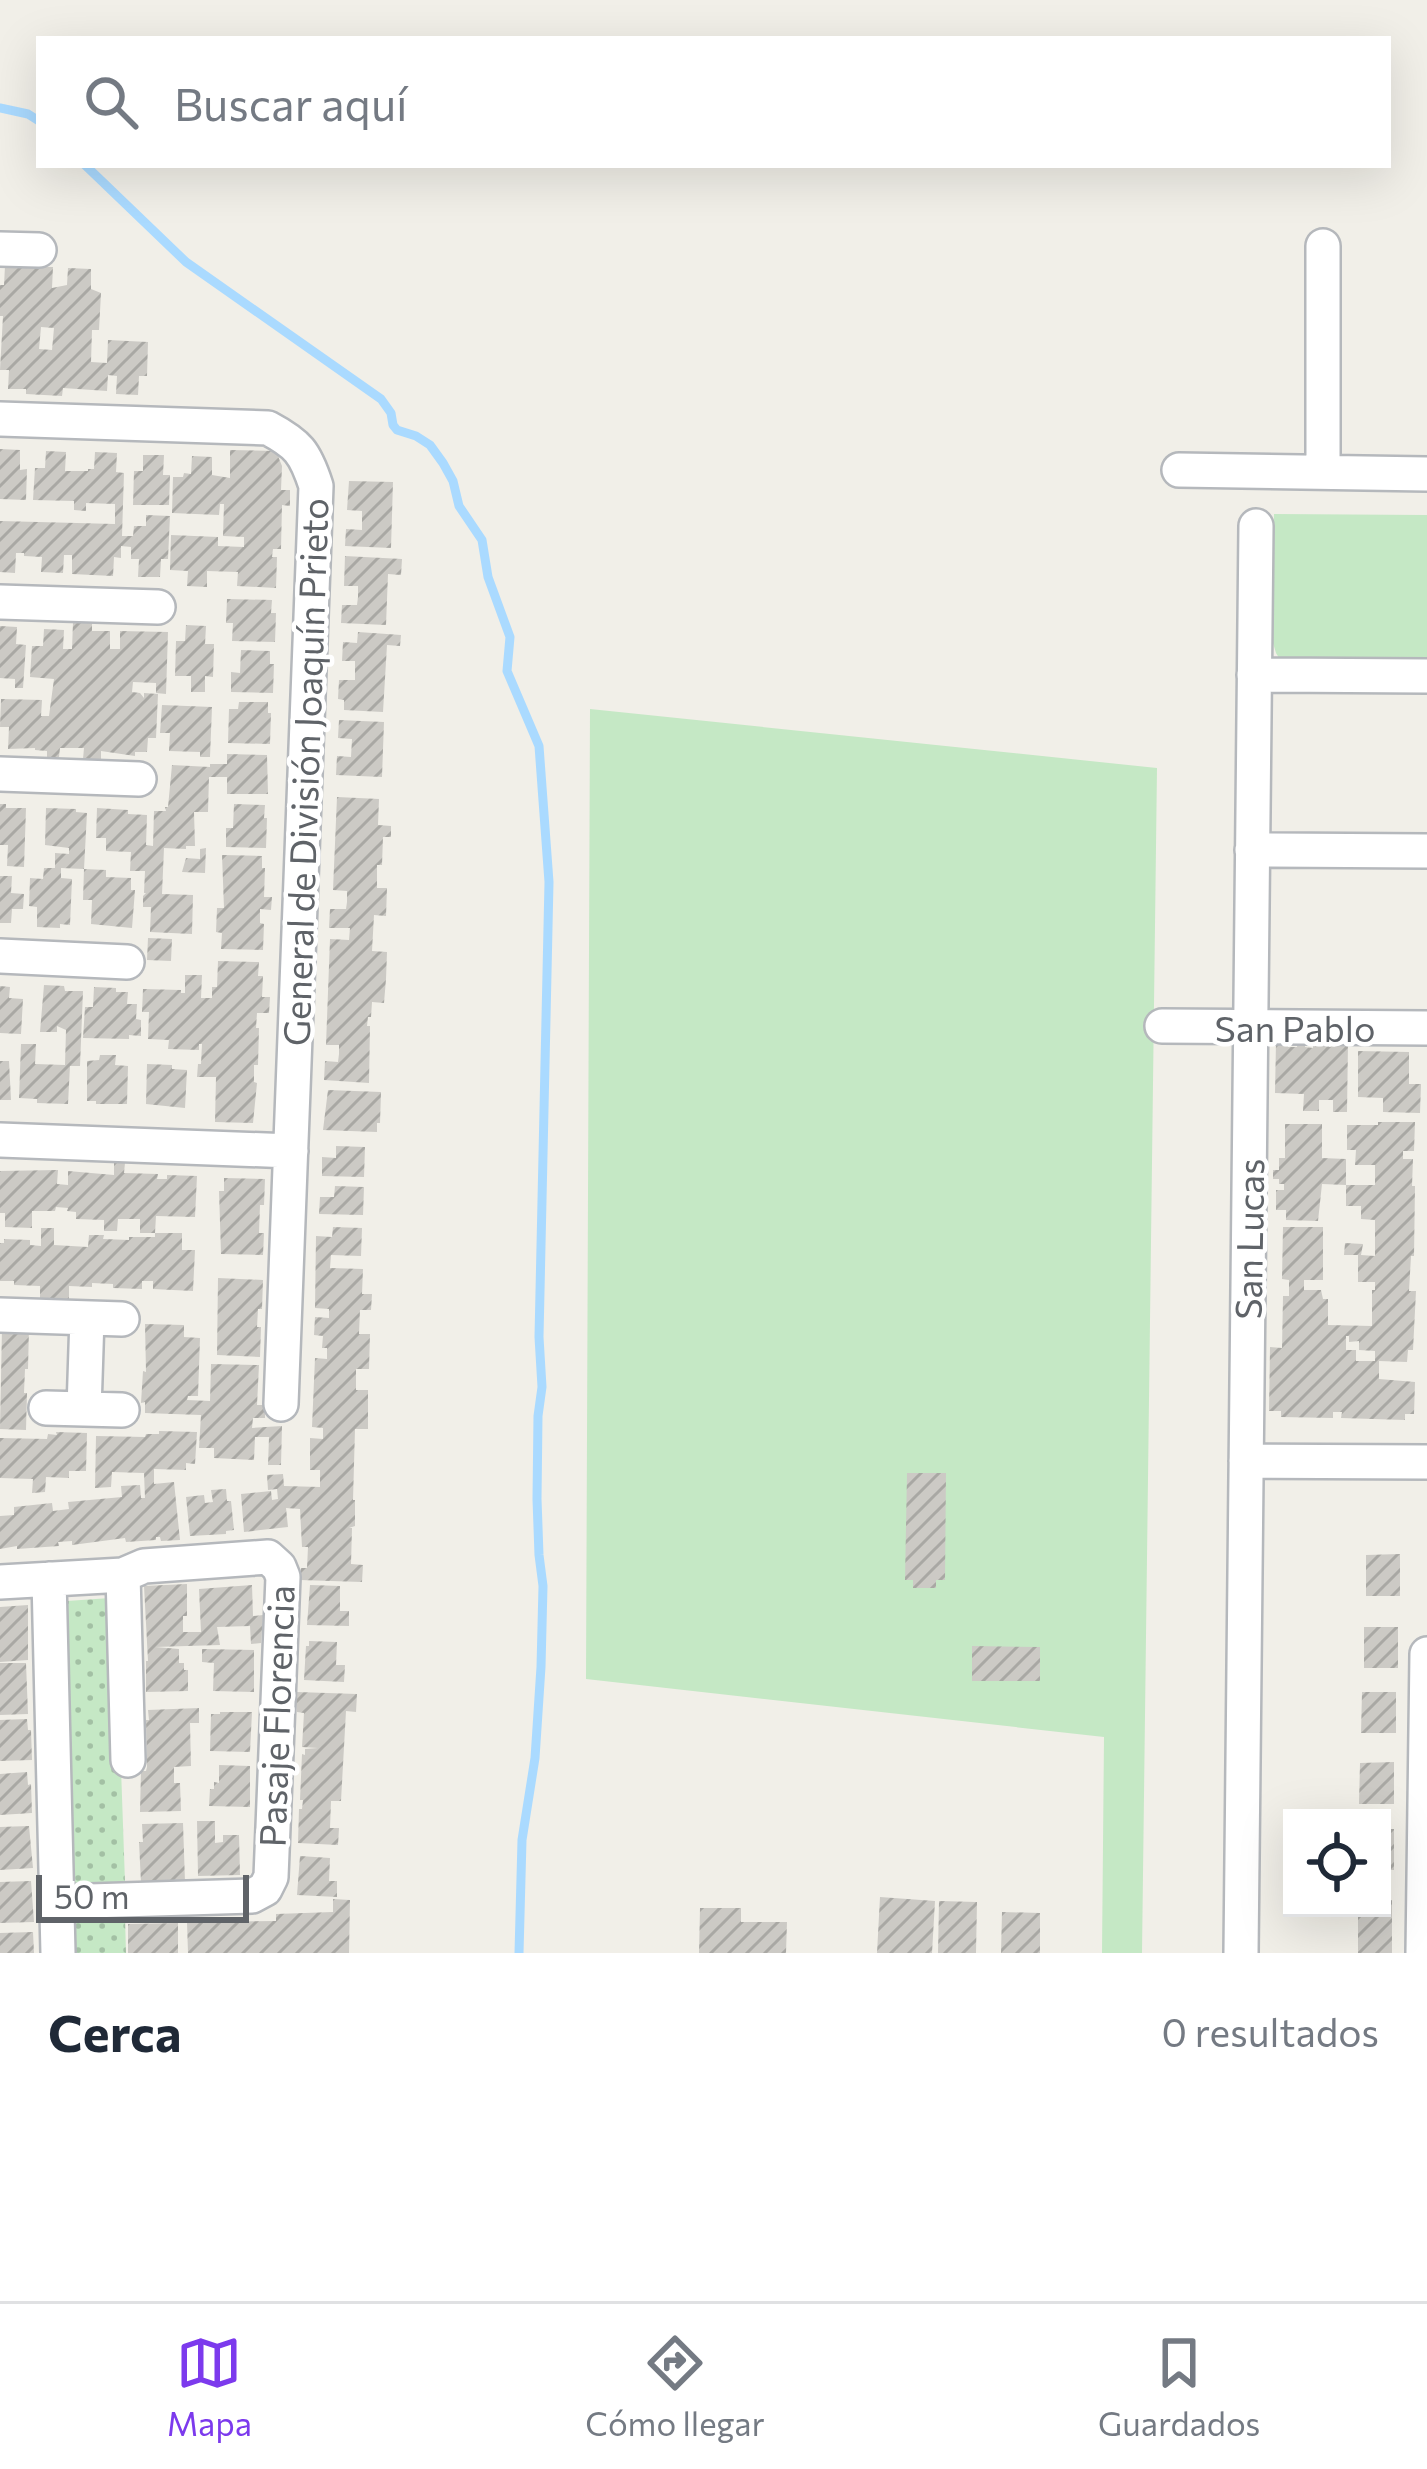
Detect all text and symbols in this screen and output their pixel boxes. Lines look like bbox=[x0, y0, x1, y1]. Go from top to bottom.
search box bbox=[36, 36, 1391, 168]
icon: search bbox=[78, 69, 144, 135]
text: Buscar aquí bbox=[174, 75, 408, 130]
street label: General de División Joaquín Prieto bbox=[272, 497, 336, 1047]
street label: San Pablo bbox=[1215, 1005, 1375, 1049]
street label: San Lucas bbox=[1225, 1158, 1271, 1320]
street label: Pasaje Florencia bbox=[248, 1584, 302, 1848]
map controls bbox=[1283, 1809, 1391, 1917]
button: locate bbox=[1283, 1809, 1391, 1917]
scale bar bbox=[36, 1869, 249, 1922]
text: 50 m bbox=[54, 1875, 130, 1916]
text: Cerca bbox=[48, 2000, 182, 2063]
text: 0 resultados bbox=[1162, 2007, 1379, 2055]
tab: Mapa bbox=[167, 2330, 252, 2443]
tab: Cómo llegar bbox=[585, 2330, 765, 2443]
tab: Guardados bbox=[1098, 2330, 1260, 2443]

